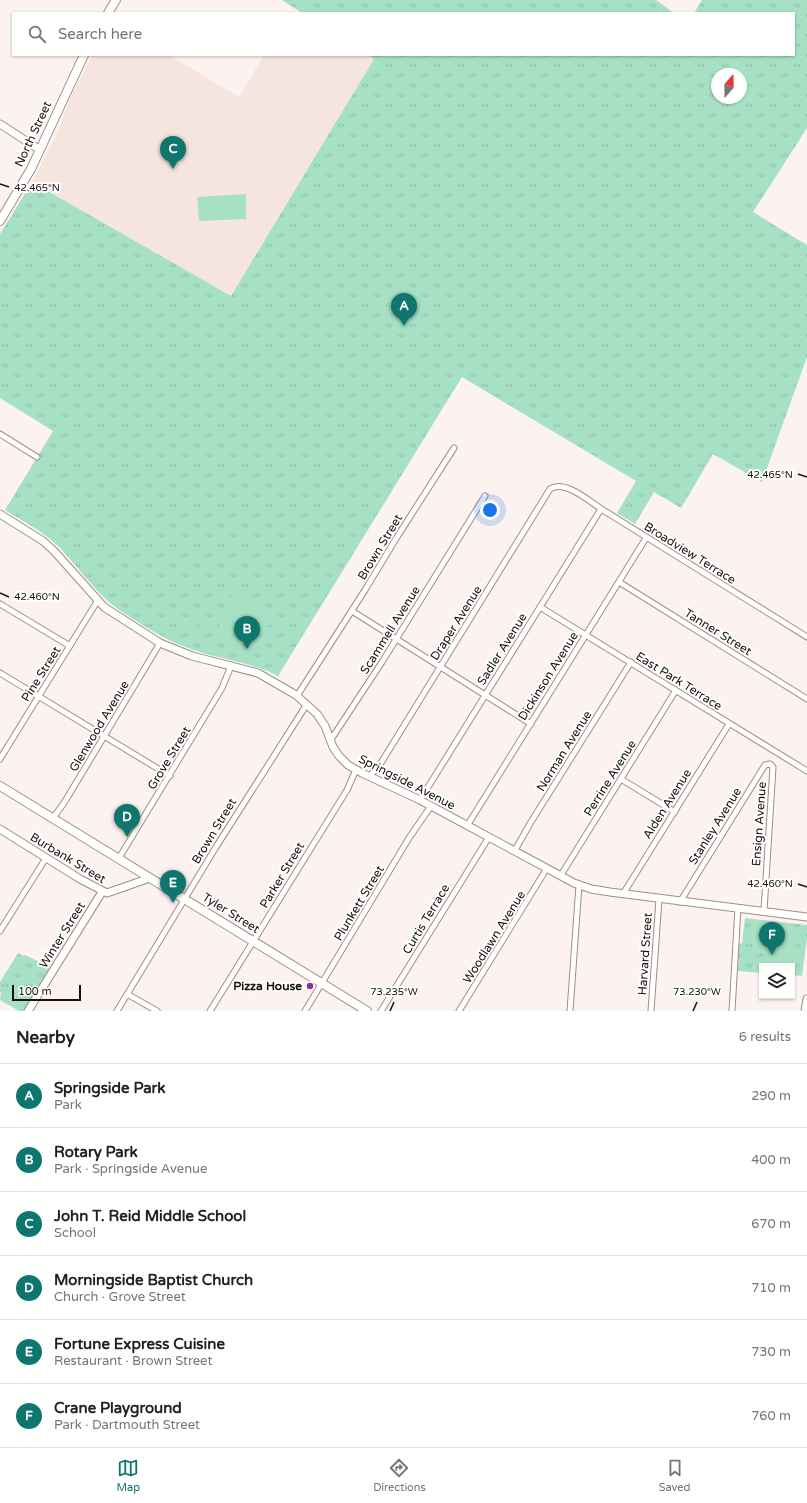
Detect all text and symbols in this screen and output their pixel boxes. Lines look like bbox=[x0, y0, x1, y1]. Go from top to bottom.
search box bbox=[12, 12, 795, 56]
icon: search bbox=[26, 23, 48, 45]
text: Search here bbox=[58, 25, 142, 43]
north arrow bbox=[711, 68, 747, 104]
street label: North Street bbox=[12, 99, 54, 169]
pin: C bbox=[160, 136, 186, 169]
text: 42.465°N bbox=[14, 182, 60, 194]
pin: A bbox=[391, 293, 417, 326]
text: 42.465°N bbox=[747, 469, 793, 481]
your location bbox=[480, 500, 500, 520]
street label: Brown Street bbox=[355, 511, 405, 582]
street label: Broadview Terrace bbox=[642, 519, 739, 587]
street label: Scammell Avenue bbox=[357, 583, 423, 677]
street label: Draper Avenue bbox=[427, 583, 485, 663]
text: 42.460°N bbox=[14, 591, 60, 603]
street label: Tanner Street bbox=[682, 606, 755, 658]
street label: Sadler Avenue bbox=[474, 610, 530, 688]
pin: B bbox=[234, 616, 260, 649]
street label: Dickinson Avenue bbox=[515, 629, 581, 723]
street label: Pine Street bbox=[19, 643, 64, 704]
street label: East Park Terrace bbox=[633, 649, 725, 713]
street label: Glenwood Avenue bbox=[66, 678, 132, 774]
street label: Norman Avenue bbox=[534, 708, 595, 794]
street label: Grove Street bbox=[145, 724, 194, 792]
street label: Perrine Avenue bbox=[581, 737, 639, 819]
street label: Springside Avenue bbox=[356, 752, 458, 813]
street label: Alden Avenue bbox=[640, 766, 694, 841]
street label: Ensign Avenue bbox=[749, 781, 769, 867]
street label: Stanley Avenue bbox=[686, 785, 744, 867]
street label: Brown Street bbox=[189, 795, 239, 866]
pin: D bbox=[114, 804, 140, 837]
street label: Burbank Street bbox=[28, 830, 109, 886]
street label: Parker Street bbox=[257, 839, 307, 910]
street label: Plunkett Street bbox=[331, 862, 387, 943]
pin: E bbox=[160, 870, 186, 903]
text: 42.460°N bbox=[747, 878, 793, 890]
street label: Curtis Terrace bbox=[400, 881, 452, 956]
street label: Woodlawn Avenue bbox=[460, 888, 528, 986]
street label: Tyler Street bbox=[200, 890, 262, 936]
street label: Winter Street bbox=[36, 899, 88, 971]
street label: Harvard Street bbox=[635, 912, 655, 996]
pin: F bbox=[759, 922, 785, 955]
map controls bbox=[759, 963, 795, 999]
button: layers bbox=[759, 963, 795, 999]
place label: Pizza House bbox=[233, 979, 302, 993]
marker: Pizza House bbox=[305, 981, 315, 991]
scale bar bbox=[12, 983, 81, 1002]
text: 100 m bbox=[18, 985, 52, 998]
text: 73.235°W bbox=[370, 986, 418, 998]
text: 73.230°W bbox=[673, 986, 721, 998]
text: Nearby bbox=[16, 1027, 75, 1048]
text: 6 results bbox=[739, 1029, 791, 1045]
text: Springside Park bbox=[54, 1079, 166, 1097]
text: A bbox=[24, 1088, 34, 1104]
text: 290 m bbox=[751, 1088, 791, 1104]
text: Park bbox=[54, 1097, 82, 1113]
text: Rotary Park bbox=[54, 1143, 138, 1161]
text: B bbox=[24, 1152, 34, 1168]
text: 400 m bbox=[751, 1152, 791, 1168]
text: Park · Springside Avenue bbox=[54, 1161, 207, 1177]
text: John T. Reid Middle School bbox=[54, 1207, 246, 1225]
text: C bbox=[24, 1216, 34, 1232]
text: 670 m bbox=[751, 1216, 791, 1232]
text: School bbox=[54, 1225, 96, 1241]
text: Morningside Baptist Church bbox=[54, 1271, 253, 1289]
text: D bbox=[24, 1280, 34, 1296]
text: 710 m bbox=[751, 1280, 791, 1296]
text: Church · Grove Street bbox=[54, 1289, 186, 1305]
text: Fortune Express Cuisine bbox=[54, 1335, 225, 1353]
text: E bbox=[25, 1344, 33, 1360]
text: 730 m bbox=[751, 1344, 791, 1360]
text: Restaurant · Brown Street bbox=[54, 1353, 212, 1369]
text: Crane Playground bbox=[54, 1399, 182, 1417]
text: F bbox=[25, 1408, 33, 1424]
text: 760 m bbox=[751, 1408, 791, 1424]
text: Park · Dartmouth Street bbox=[54, 1417, 200, 1433]
tab: Map bbox=[116, 1457, 140, 1494]
tab: Directions bbox=[373, 1457, 426, 1494]
tab: Saved bbox=[659, 1457, 691, 1494]

